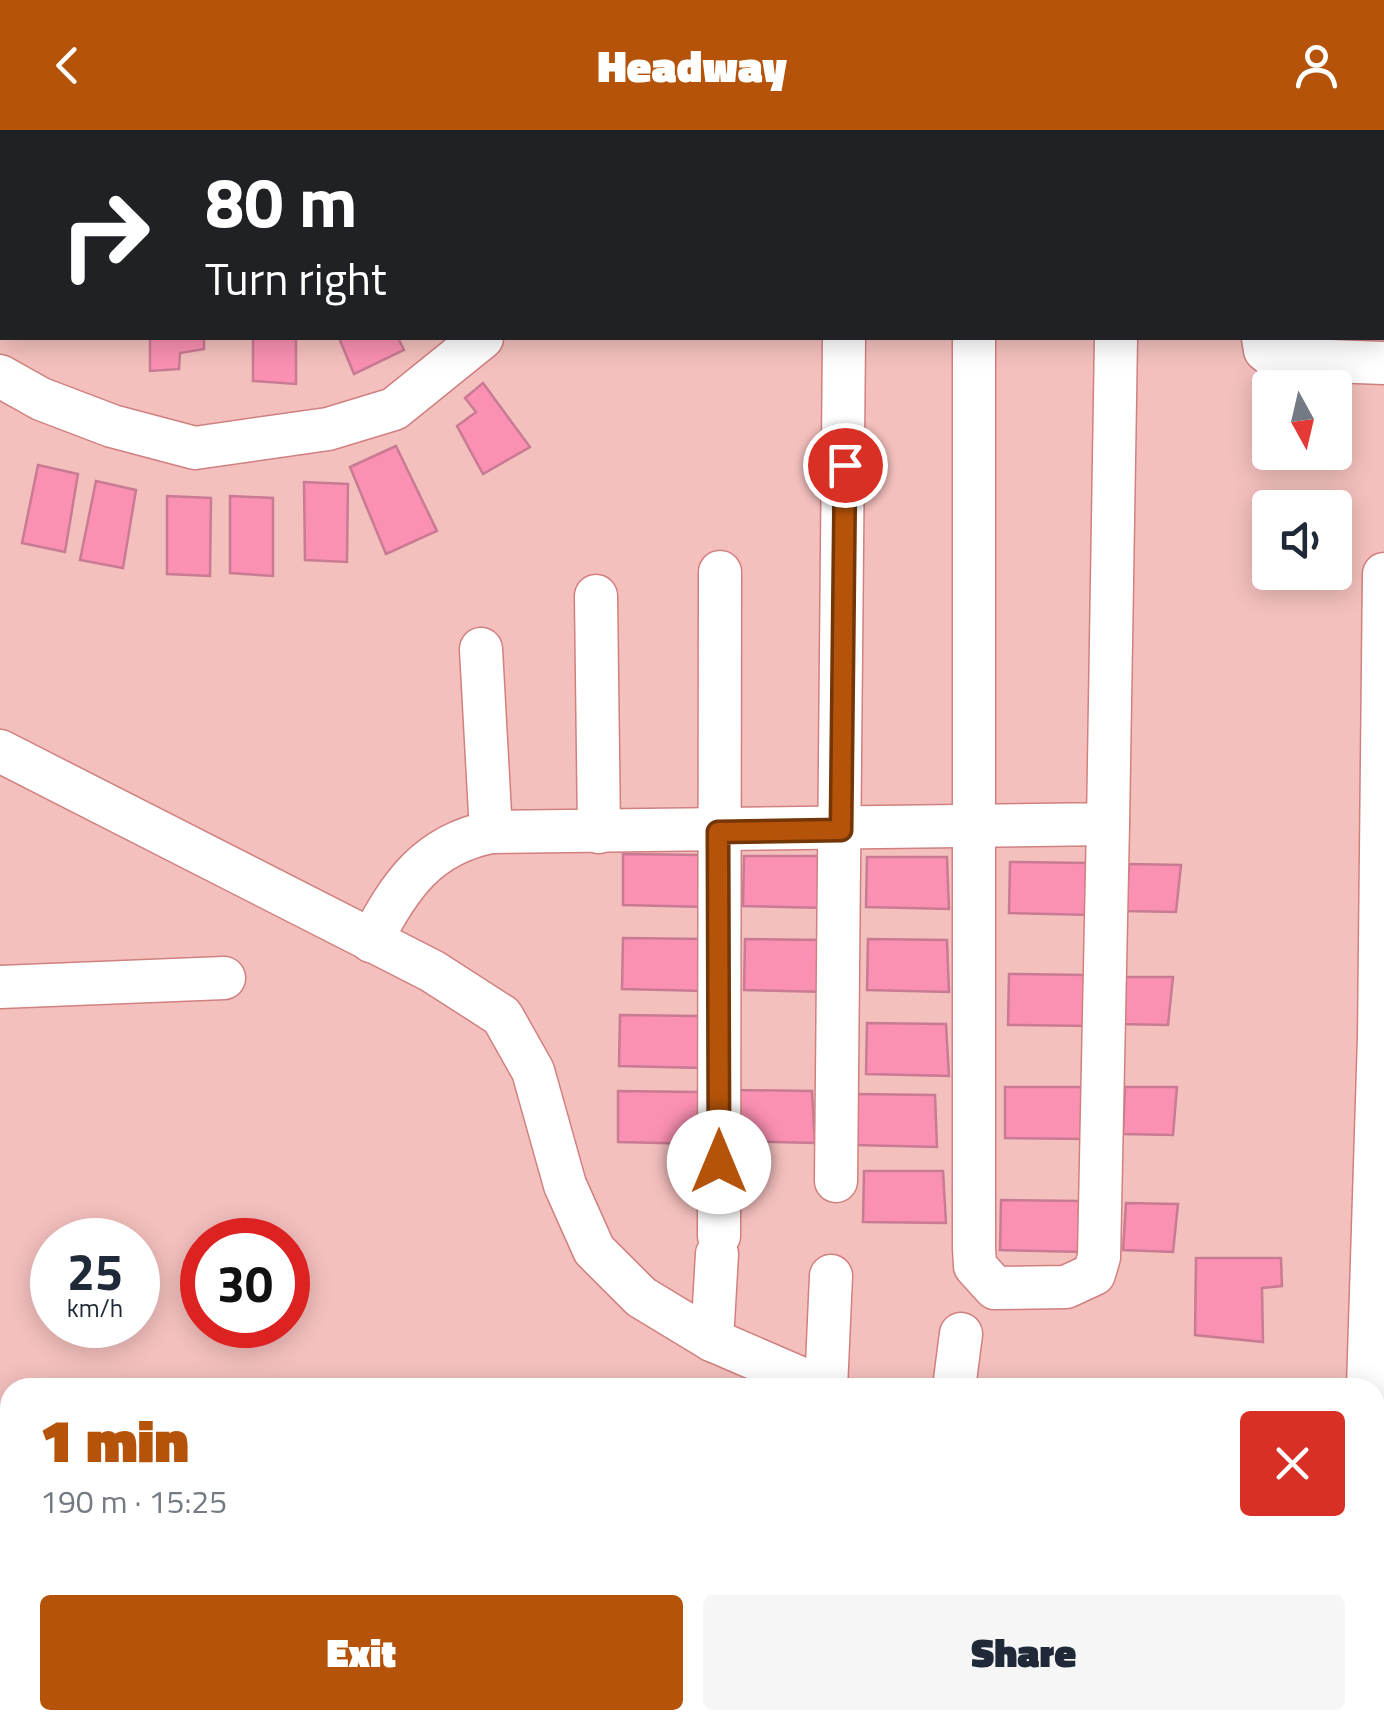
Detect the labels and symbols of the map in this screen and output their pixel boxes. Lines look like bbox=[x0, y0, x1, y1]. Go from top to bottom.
north arrow bbox=[1252, 370, 1352, 470]
pin bbox=[803, 423, 888, 508]
position arrow bbox=[667, 1110, 771, 1214]
speed limit sign: 30 bbox=[180, 1218, 310, 1348]

